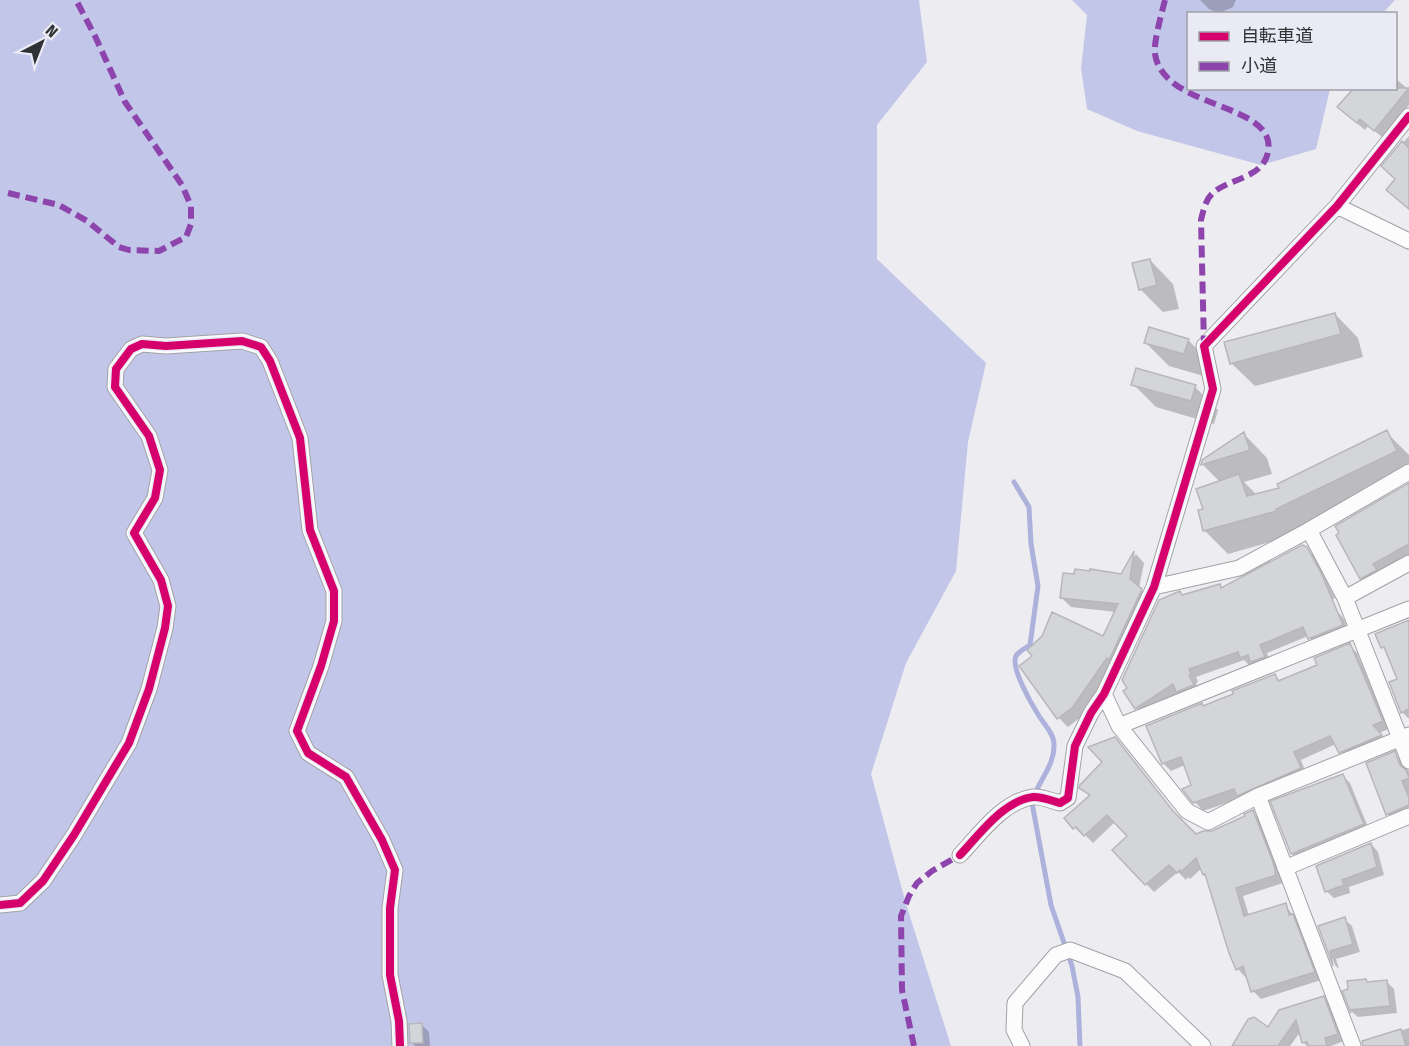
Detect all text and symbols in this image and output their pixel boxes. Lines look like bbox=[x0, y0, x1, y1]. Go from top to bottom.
north arrow bbox=[12, 12, 72, 72]
legend bbox=[1187, 12, 1397, 90]
text: N bbox=[42, 21, 62, 41]
text: 自転車道 bbox=[1241, 25, 1313, 47]
text: 小道 bbox=[1241, 55, 1277, 77]

